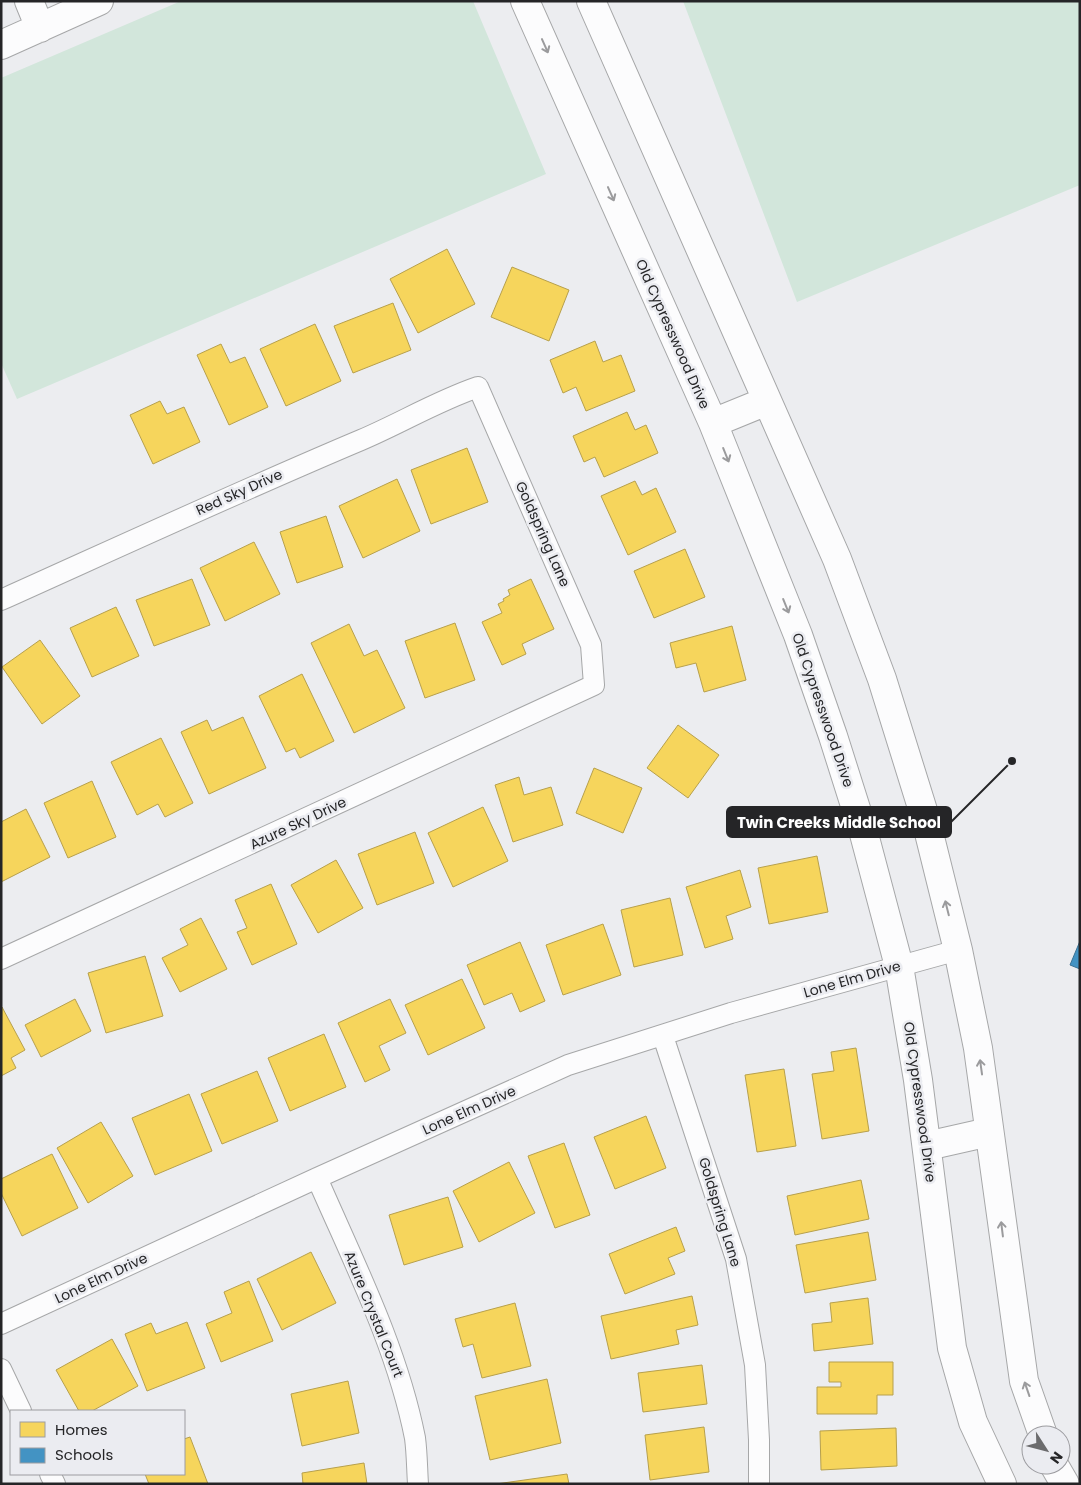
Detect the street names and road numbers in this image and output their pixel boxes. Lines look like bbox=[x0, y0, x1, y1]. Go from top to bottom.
street label: Old Cypresswood Drive bbox=[631, 256, 715, 412]
street label: Red Sky Drive bbox=[193, 464, 286, 520]
street label: Goldspring Lane bbox=[511, 478, 575, 590]
street label: Old Cypresswood Drive bbox=[787, 630, 859, 790]
street label: Azure Sky Drive bbox=[246, 792, 350, 854]
street label: Lone Elm Drive bbox=[801, 955, 903, 1002]
street label: Old Cypresswood Drive bbox=[899, 1020, 941, 1184]
street label: Lone Elm Drive bbox=[419, 1080, 519, 1140]
street label: Goldspring Lane bbox=[694, 1155, 746, 1270]
street label: Lone Elm Drive bbox=[51, 1248, 151, 1308]
street label: Azure Crystal Court bbox=[340, 1248, 408, 1380]

